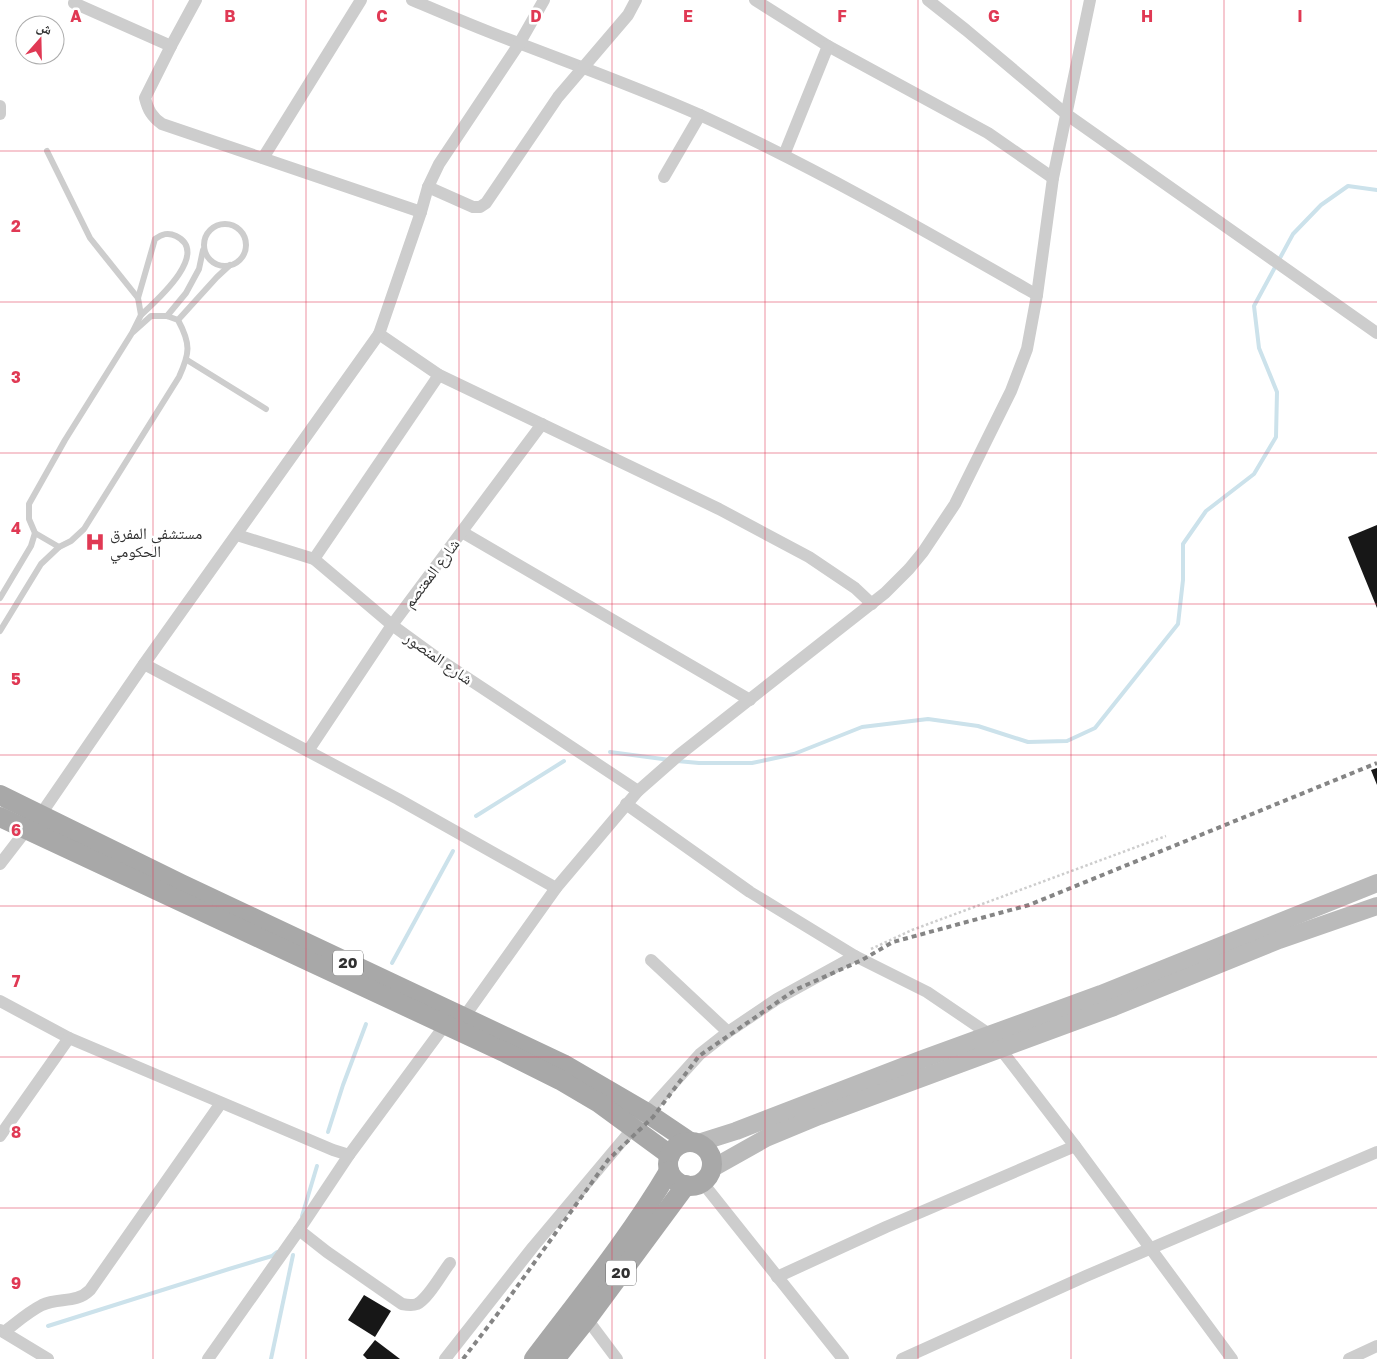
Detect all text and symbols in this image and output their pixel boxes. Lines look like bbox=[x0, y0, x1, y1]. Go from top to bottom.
text: A bbox=[70, 6, 82, 26]
text: B bbox=[224, 6, 236, 26]
text: C bbox=[376, 6, 388, 26]
text: D bbox=[530, 6, 542, 26]
text: E bbox=[683, 6, 693, 26]
text: F bbox=[837, 6, 847, 26]
text: G bbox=[988, 6, 1000, 26]
text: H bbox=[1141, 6, 1153, 26]
text: I bbox=[1297, 6, 1303, 26]
north arrow bbox=[15, 15, 65, 65]
text: ش bbox=[34, 17, 55, 39]
text: 2 bbox=[11, 216, 21, 236]
text: 3 bbox=[11, 367, 21, 387]
text: 4 bbox=[11, 518, 21, 538]
place label: مستشفى المفرق الحكومي bbox=[110, 523, 202, 564]
hospital icon: مستشفى المفرق الحكومي bbox=[84, 531, 106, 553]
street label: شارع المعتصم bbox=[398, 534, 464, 612]
street label: شارع المنصور bbox=[400, 627, 477, 690]
text: 5 bbox=[11, 669, 21, 689]
text: 6 bbox=[11, 820, 21, 840]
road number: 20 bbox=[333, 950, 363, 976]
text: 7 bbox=[12, 971, 21, 991]
text: 8 bbox=[11, 1122, 21, 1142]
road number: 20 bbox=[606, 1260, 636, 1286]
text: 9 bbox=[11, 1273, 21, 1293]

